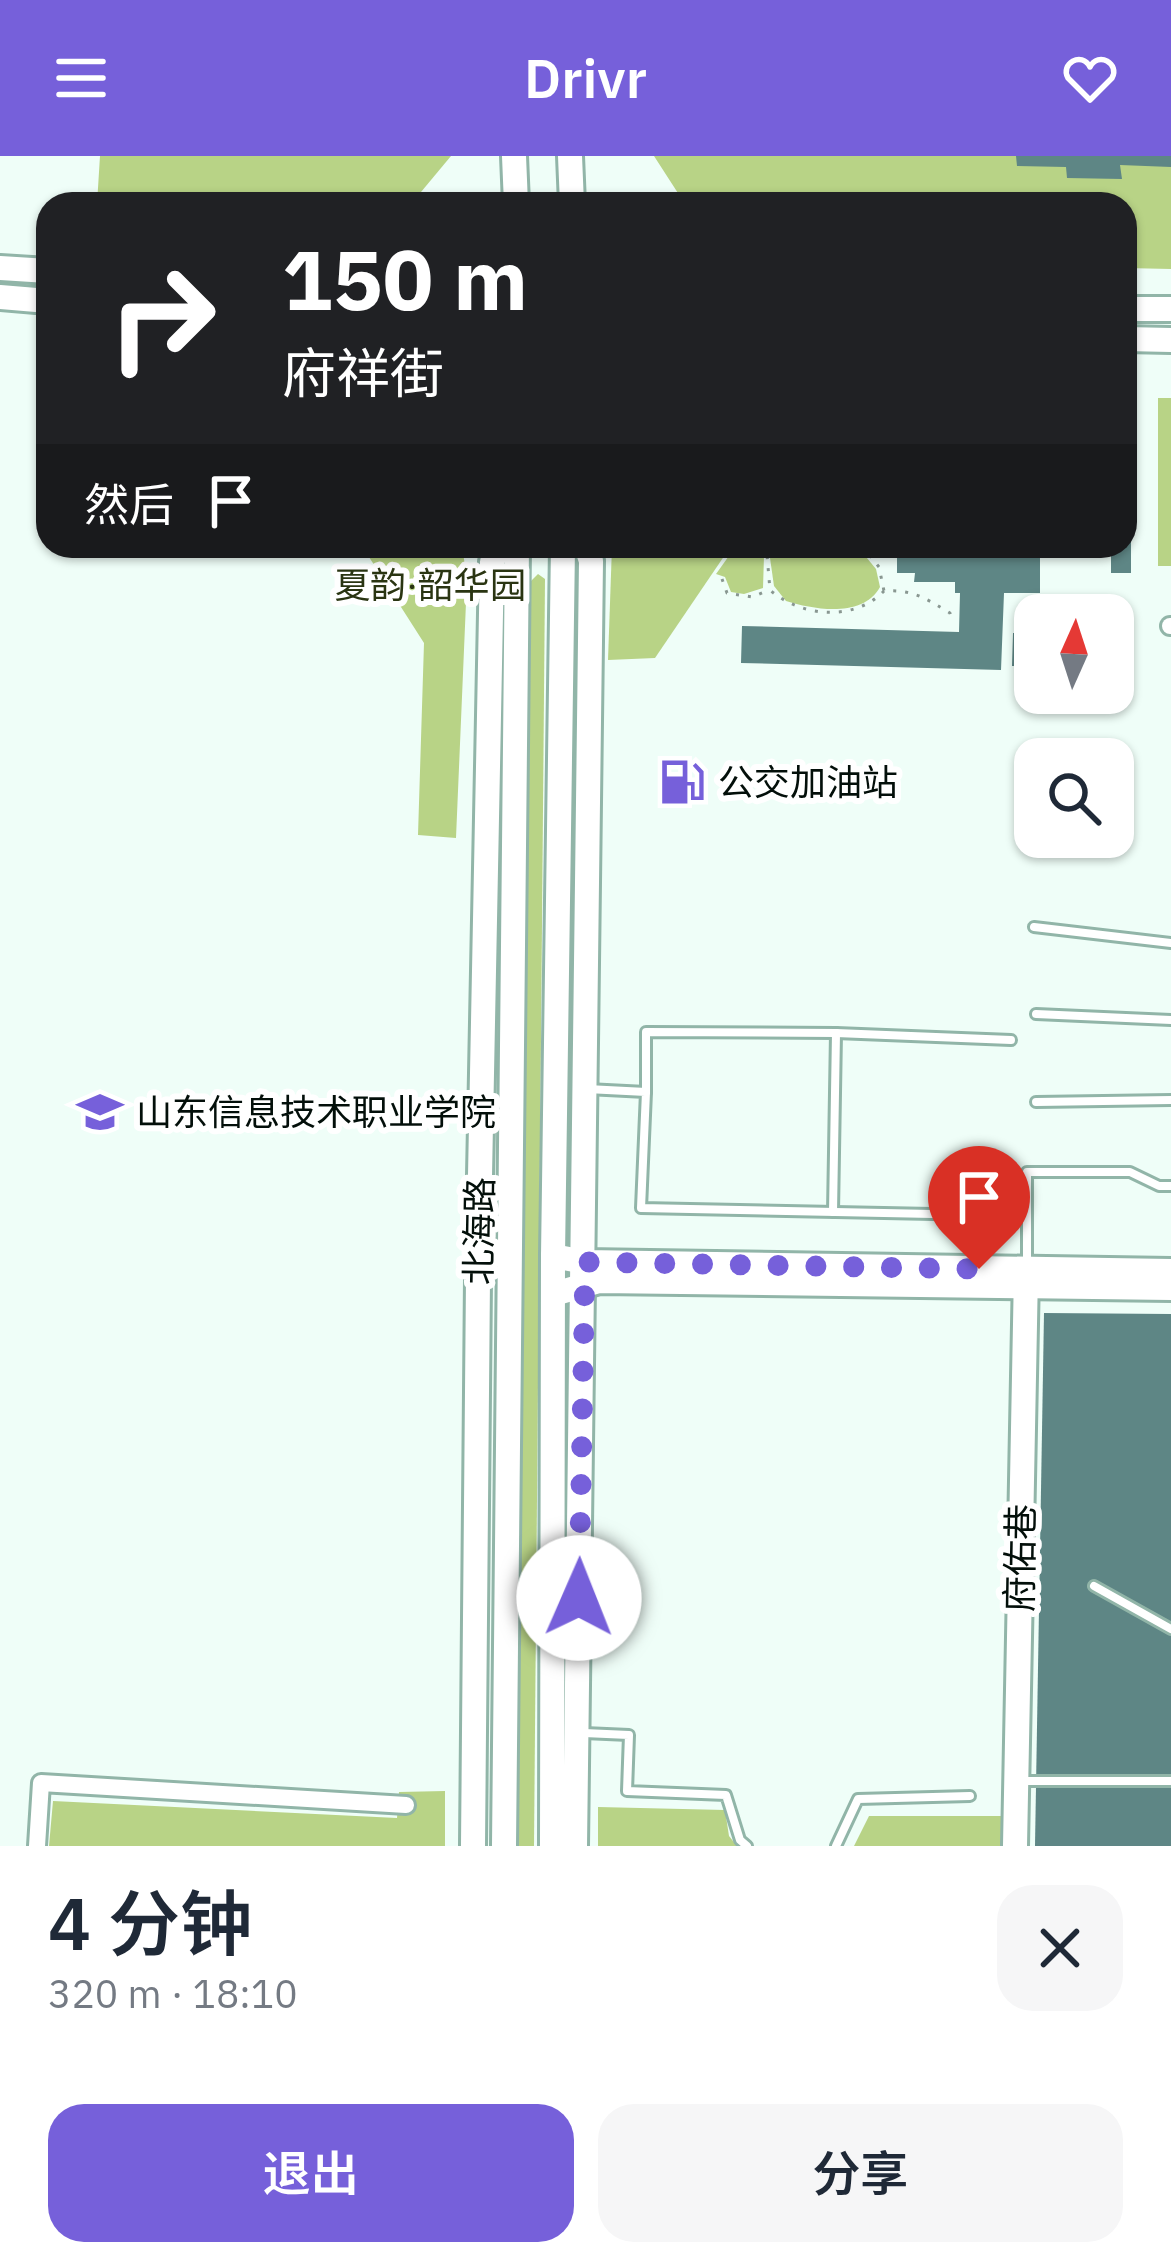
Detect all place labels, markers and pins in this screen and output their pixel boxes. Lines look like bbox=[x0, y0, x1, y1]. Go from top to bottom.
fuel station icon: 公交加油站 bbox=[657, 757, 707, 807]
place label: 公交加油站 bbox=[718, 758, 898, 805]
school or university icon: 山东信息技术职业学院 bbox=[75, 1087, 125, 1137]
place label: 山东信息技术职业学院 bbox=[136, 1088, 496, 1135]
pin bbox=[928, 1146, 1030, 1269]

